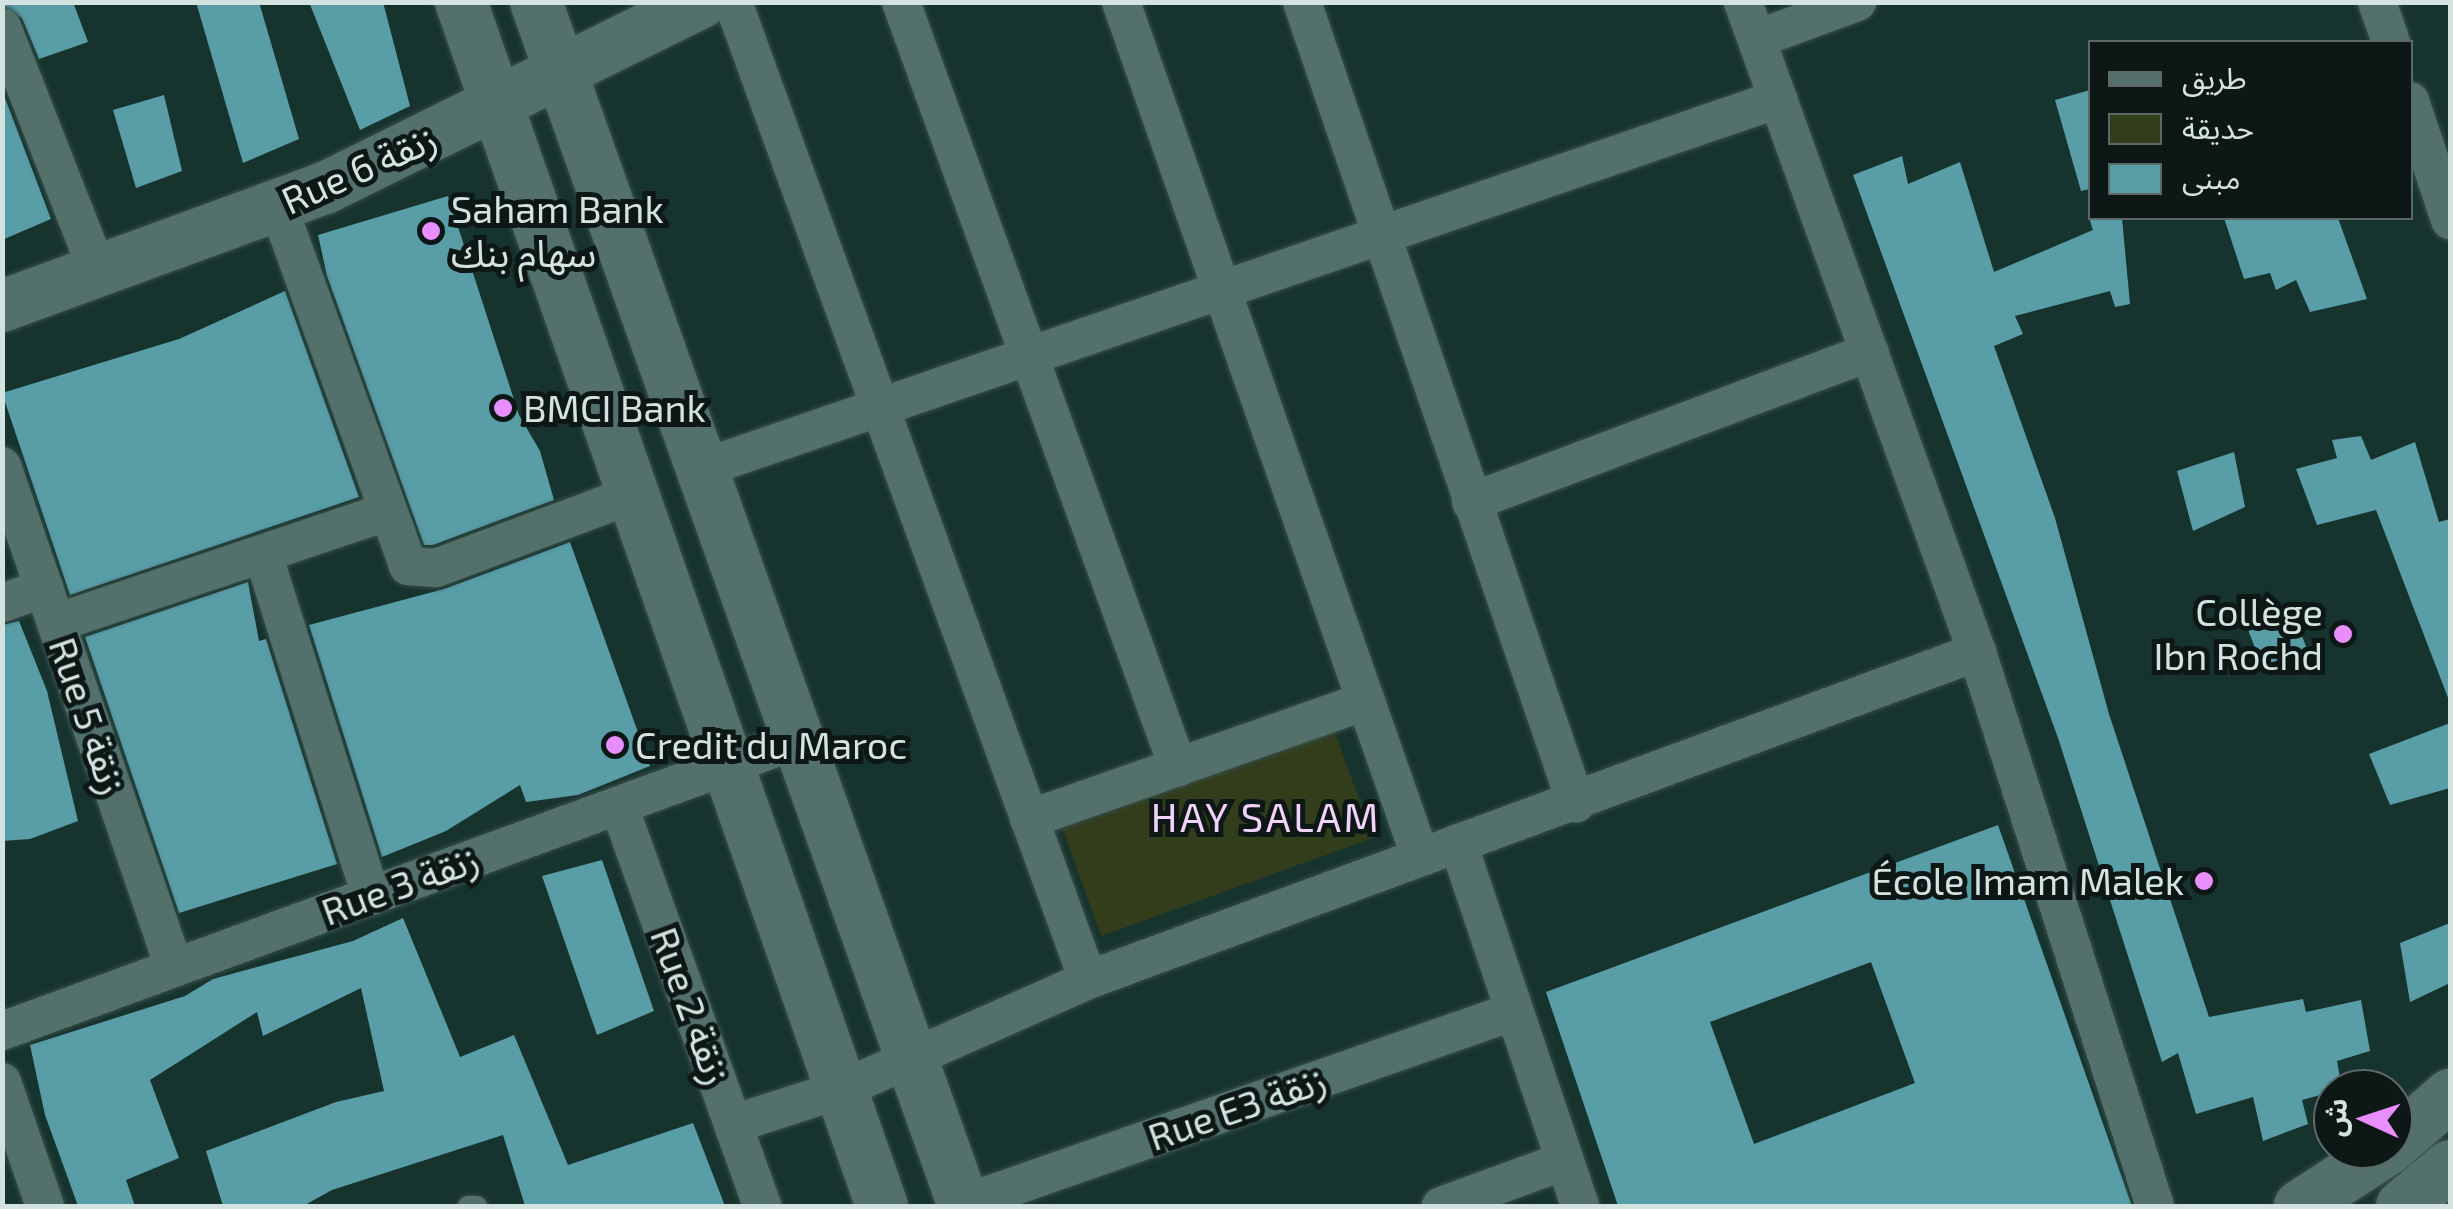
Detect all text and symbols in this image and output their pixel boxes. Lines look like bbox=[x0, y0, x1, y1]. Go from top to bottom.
legend bbox=[2088, 40, 2413, 220]
text: طريق bbox=[2182, 59, 2247, 95]
text: حديقة bbox=[2182, 109, 2254, 145]
street label: Rue 6 زنقة bbox=[275, 115, 443, 223]
text: مبنى bbox=[2182, 159, 2240, 195]
place label: Saham Bank سهام بنك bbox=[451, 186, 664, 276]
marker: Saham Bank سهام بنك bbox=[420, 220, 442, 242]
place label: BMCI Bank bbox=[523, 385, 706, 431]
marker: BMCI Bank bbox=[492, 397, 514, 419]
place label: Collège Ibn Rochd bbox=[2154, 589, 2323, 678]
marker: Collège Ibn Rochd bbox=[2332, 623, 2354, 645]
street label: Rue 5 زنقة bbox=[40, 631, 136, 801]
place label: Credit du Maroc bbox=[635, 722, 907, 768]
marker: Credit du Maroc bbox=[604, 734, 626, 756]
district label: HAY SALAM bbox=[1150, 792, 1382, 840]
street label: Rue 3 زنقة bbox=[315, 836, 485, 934]
place label: École Imam Malek bbox=[1872, 858, 2184, 904]
marker: École Imam Malek bbox=[2193, 870, 2215, 892]
street label: Rue 2 زنقة bbox=[642, 921, 740, 1091]
street label: Rue E3 زنقة bbox=[1142, 1056, 1332, 1160]
north arrow bbox=[2313, 1069, 2413, 1169]
text: ش bbox=[2317, 1097, 2353, 1138]

